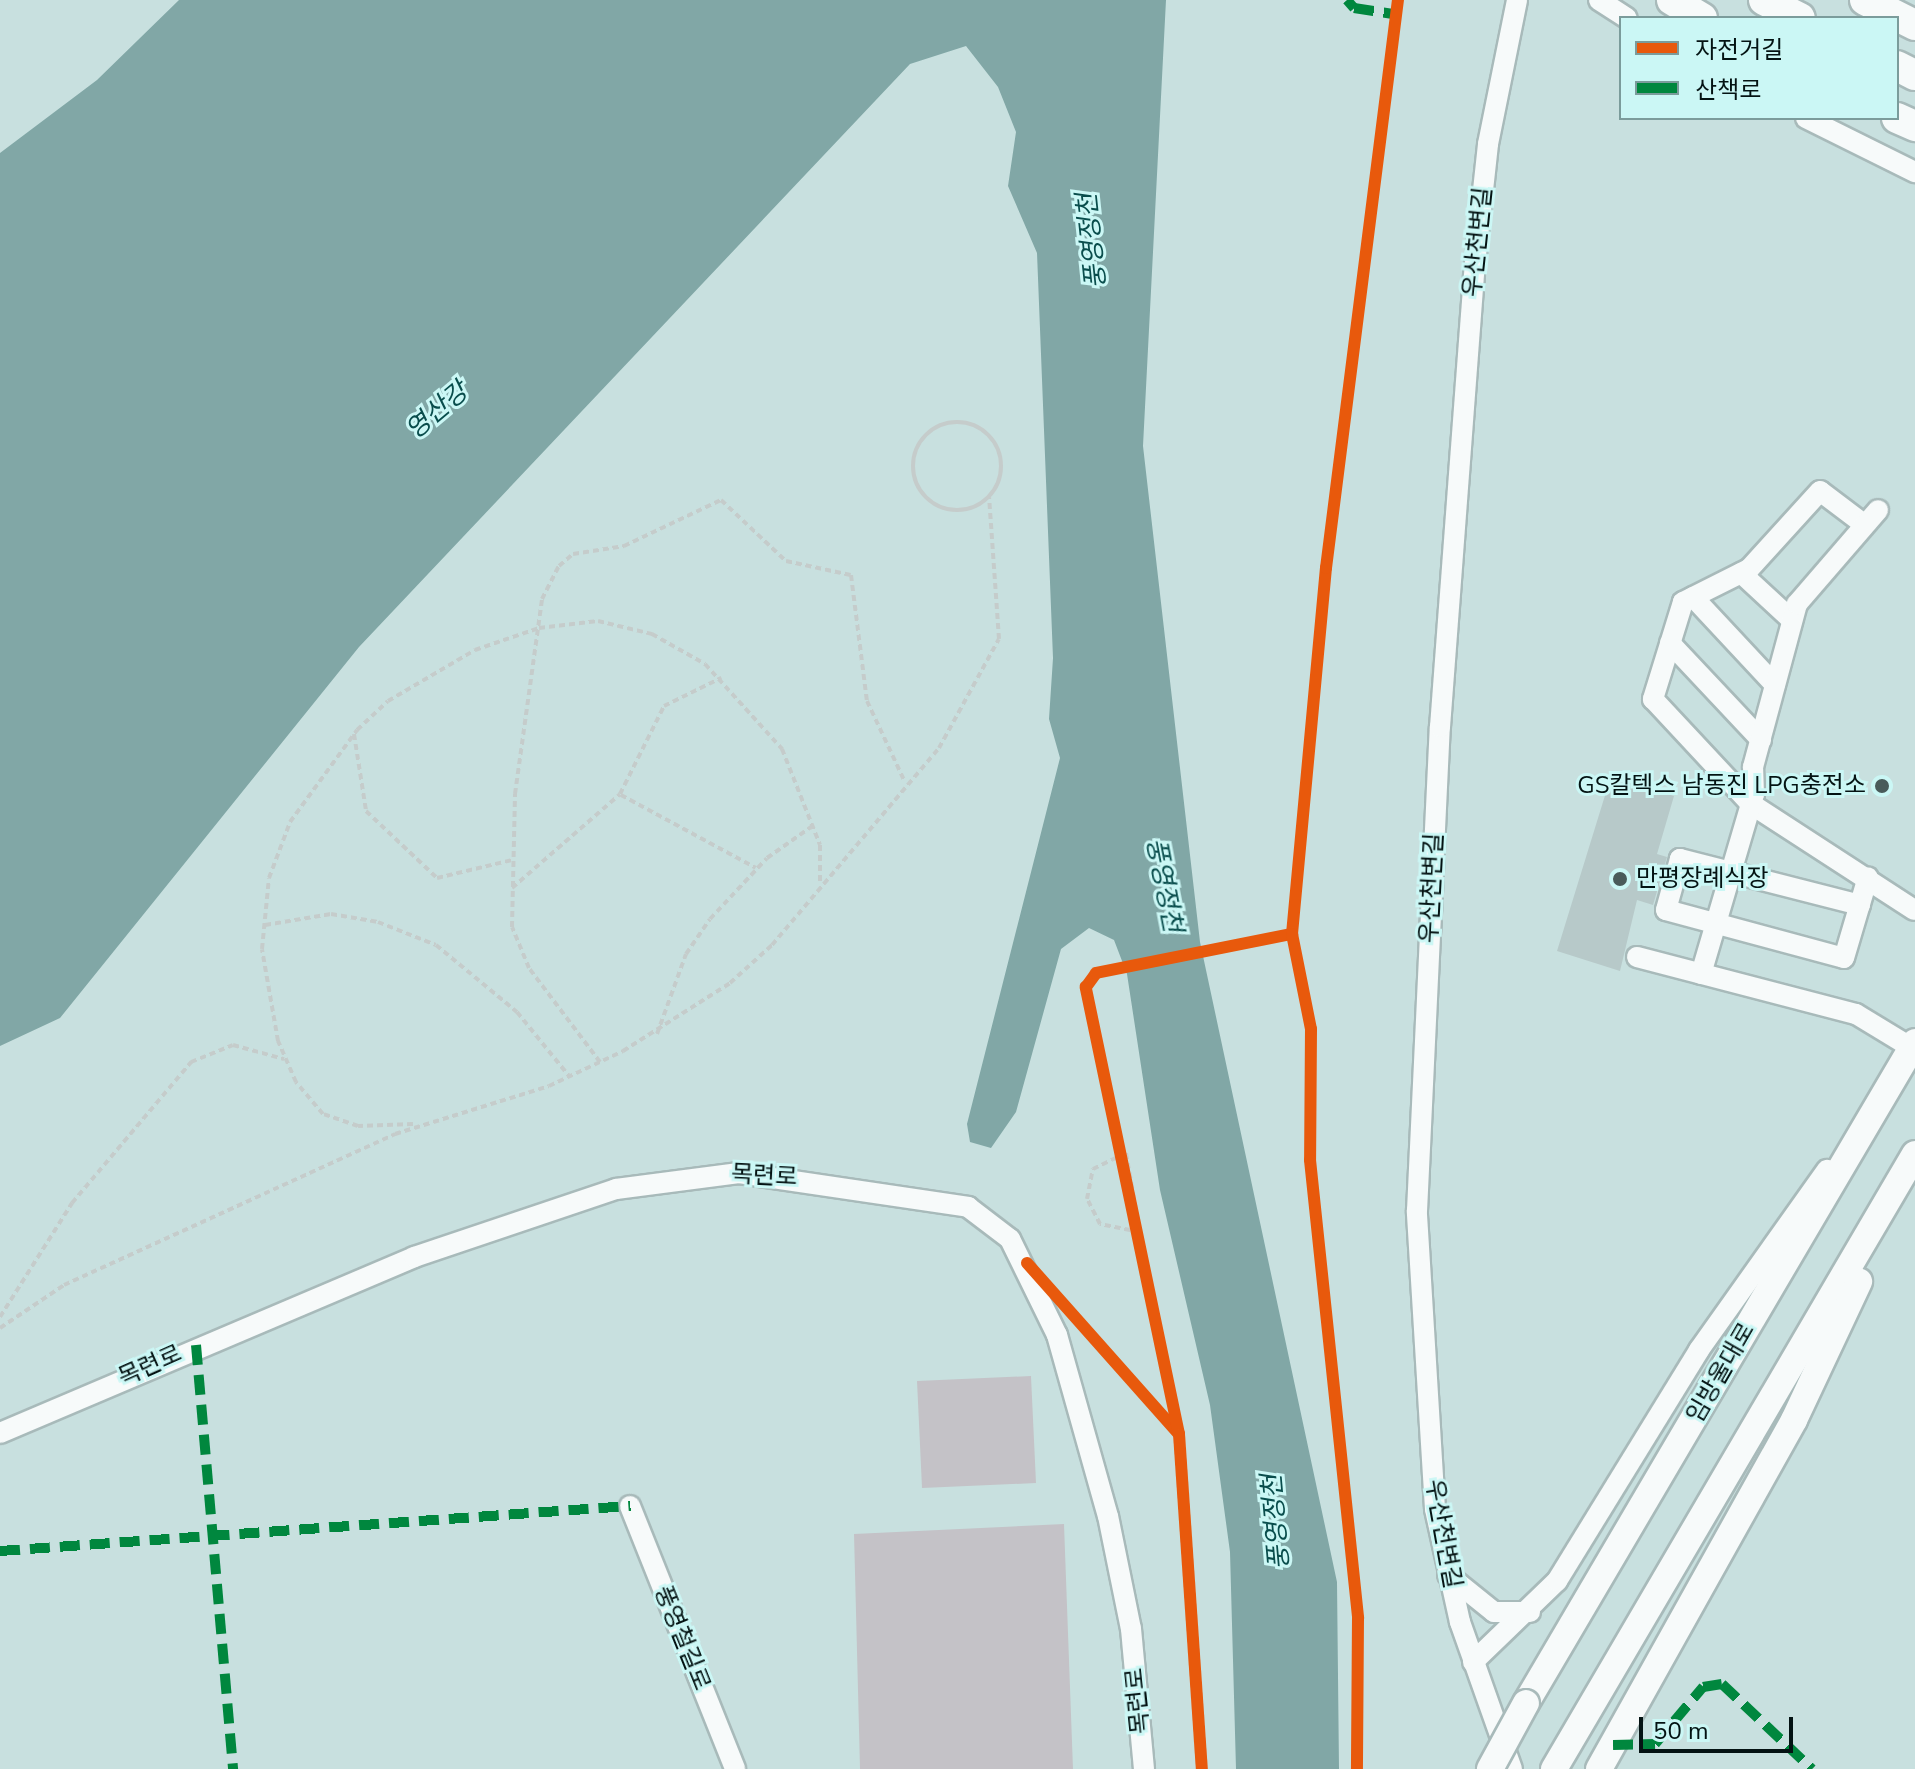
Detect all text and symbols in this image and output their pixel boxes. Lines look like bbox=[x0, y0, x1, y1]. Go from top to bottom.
legend bbox=[1619, 16, 1899, 120]
text: 자전거길 bbox=[1695, 34, 1783, 66]
text: 산책로 bbox=[1695, 74, 1761, 106]
street label: 우산천변길 bbox=[1458, 186, 1498, 298]
water label: 풍영정천 bbox=[1071, 192, 1113, 290]
water label: 영산강 bbox=[399, 376, 475, 446]
place label: GS칼텍스 남동진 LPG충전소 bbox=[1577, 772, 1866, 800]
marker: GS칼텍스 남동진 LPG충전소 bbox=[1873, 777, 1891, 795]
street label: 우산천변길 bbox=[1415, 832, 1449, 944]
water label: 풍영정천 bbox=[1140, 835, 1188, 935]
place label: 만평장례식장 bbox=[1636, 865, 1768, 893]
marker: 만평장례식장 bbox=[1611, 870, 1629, 888]
street label: 목련로 bbox=[730, 1160, 798, 1192]
street label: 임방울대로 bbox=[1681, 1318, 1761, 1428]
street label: 목련로 bbox=[114, 1339, 186, 1393]
water label: 풍영정천 bbox=[1256, 1473, 1296, 1571]
street label: 우산천변길 bbox=[1419, 1477, 1467, 1591]
street label: 풍영철길로 bbox=[648, 1581, 716, 1695]
street label: 목련로 bbox=[1120, 1667, 1156, 1735]
scale bar bbox=[1643, 1701, 1797, 1751]
text: 50 m bbox=[1653, 1715, 1709, 1747]

